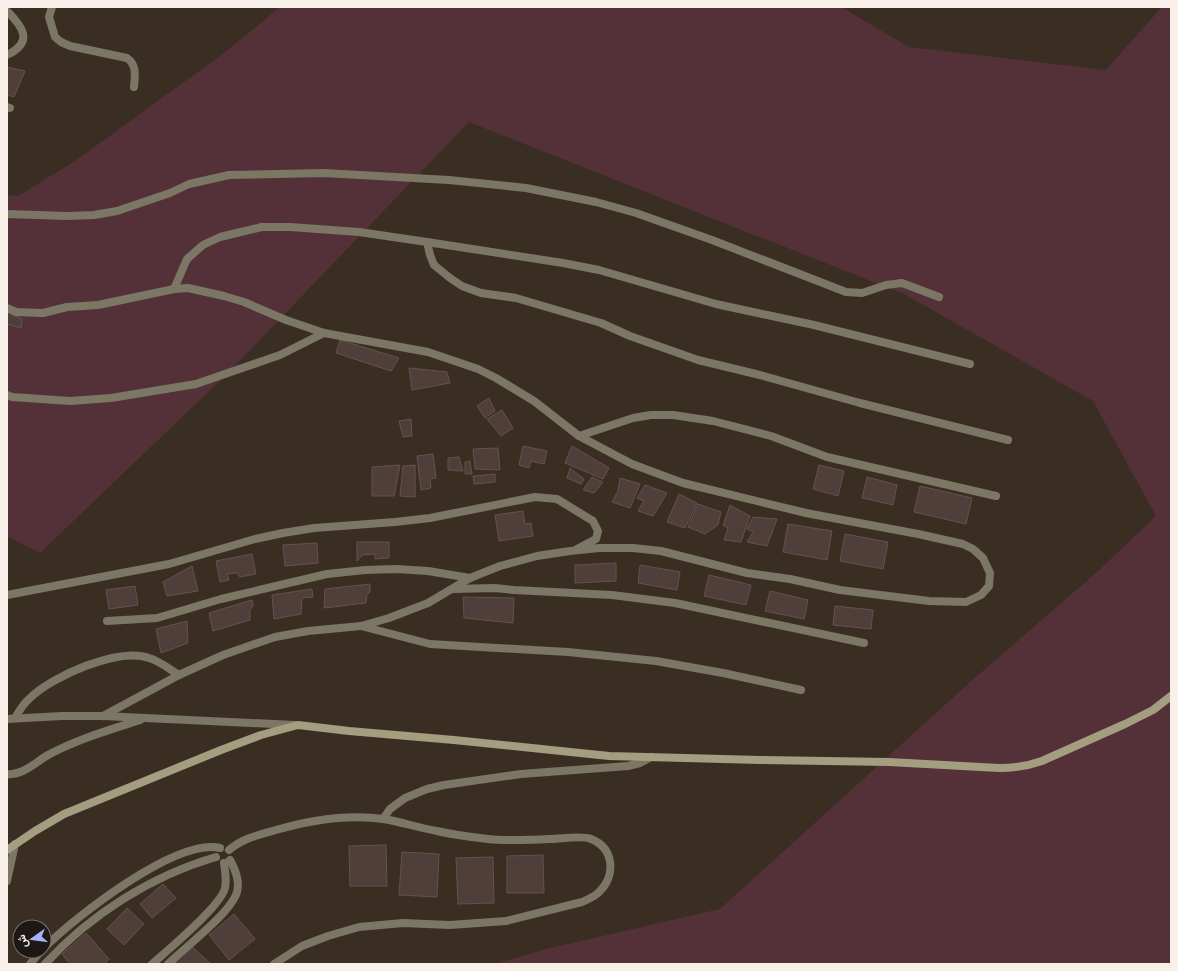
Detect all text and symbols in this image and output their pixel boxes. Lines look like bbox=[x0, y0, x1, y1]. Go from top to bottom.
north arrow bbox=[12, 919, 52, 959]
text: ش bbox=[14, 933, 31, 950]

